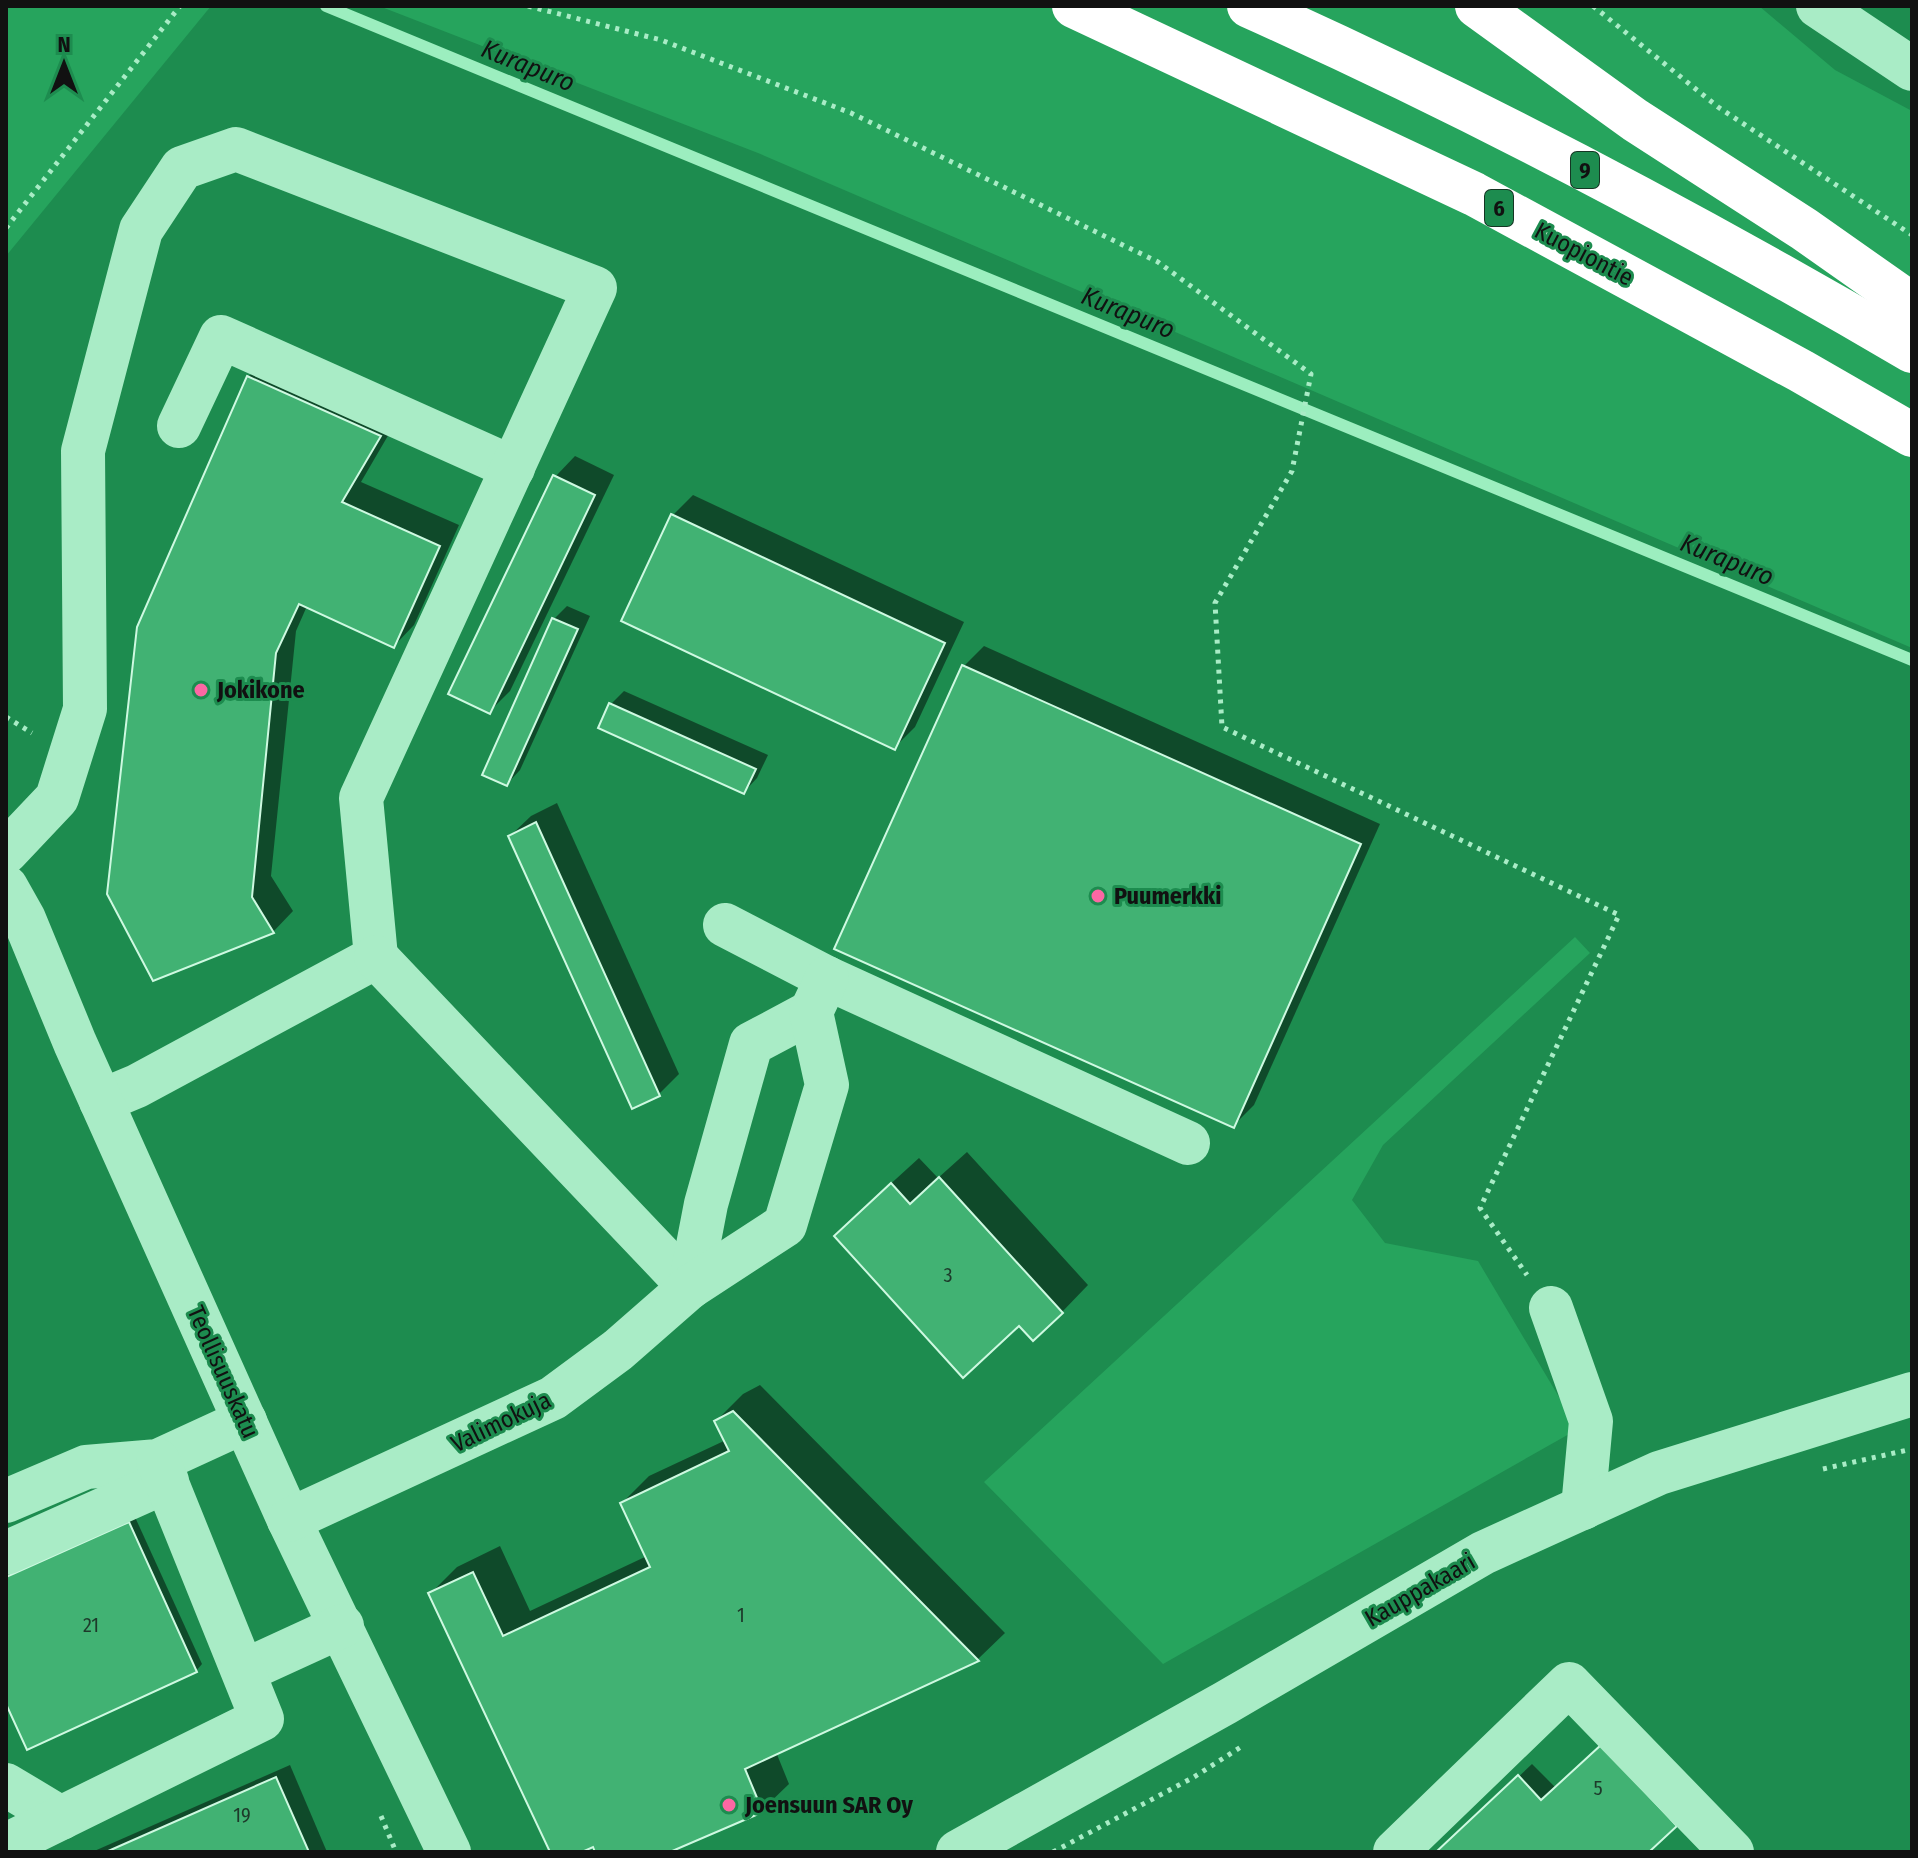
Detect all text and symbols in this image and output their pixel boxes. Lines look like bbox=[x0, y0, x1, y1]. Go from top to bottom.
north arrow bbox=[24, 24, 104, 104]
text: N bbox=[57, 31, 71, 58]
water label: Kurapuro bbox=[477, 33, 579, 99]
road number: 9 bbox=[1571, 152, 1599, 188]
road number: 6 bbox=[1485, 190, 1513, 226]
street label: Kuopiontie bbox=[1530, 216, 1638, 292]
water label: Kurapuro bbox=[1077, 280, 1179, 346]
water label: Kurapuro bbox=[1676, 527, 1778, 593]
place label: Jokikone bbox=[216, 676, 305, 704]
marker: Jokikone bbox=[192, 681, 210, 699]
place label: Puumerkki bbox=[1114, 882, 1221, 910]
marker: Puumerkki bbox=[1089, 887, 1107, 905]
house number: 3 bbox=[943, 1263, 953, 1287]
street label: Teollisuuskatu bbox=[181, 1302, 265, 1442]
street label: Valimokuja bbox=[446, 1386, 556, 1458]
street label: Kauppakaari bbox=[1360, 1547, 1480, 1633]
house number: 1 bbox=[737, 1603, 745, 1627]
house number: 21 bbox=[83, 1613, 99, 1637]
house number: 5 bbox=[1593, 1776, 1603, 1800]
place label: Joensuun SAR Oy bbox=[744, 1791, 913, 1819]
marker: Joensuun SAR Oy bbox=[720, 1796, 738, 1814]
house number: 19 bbox=[233, 1803, 251, 1827]

